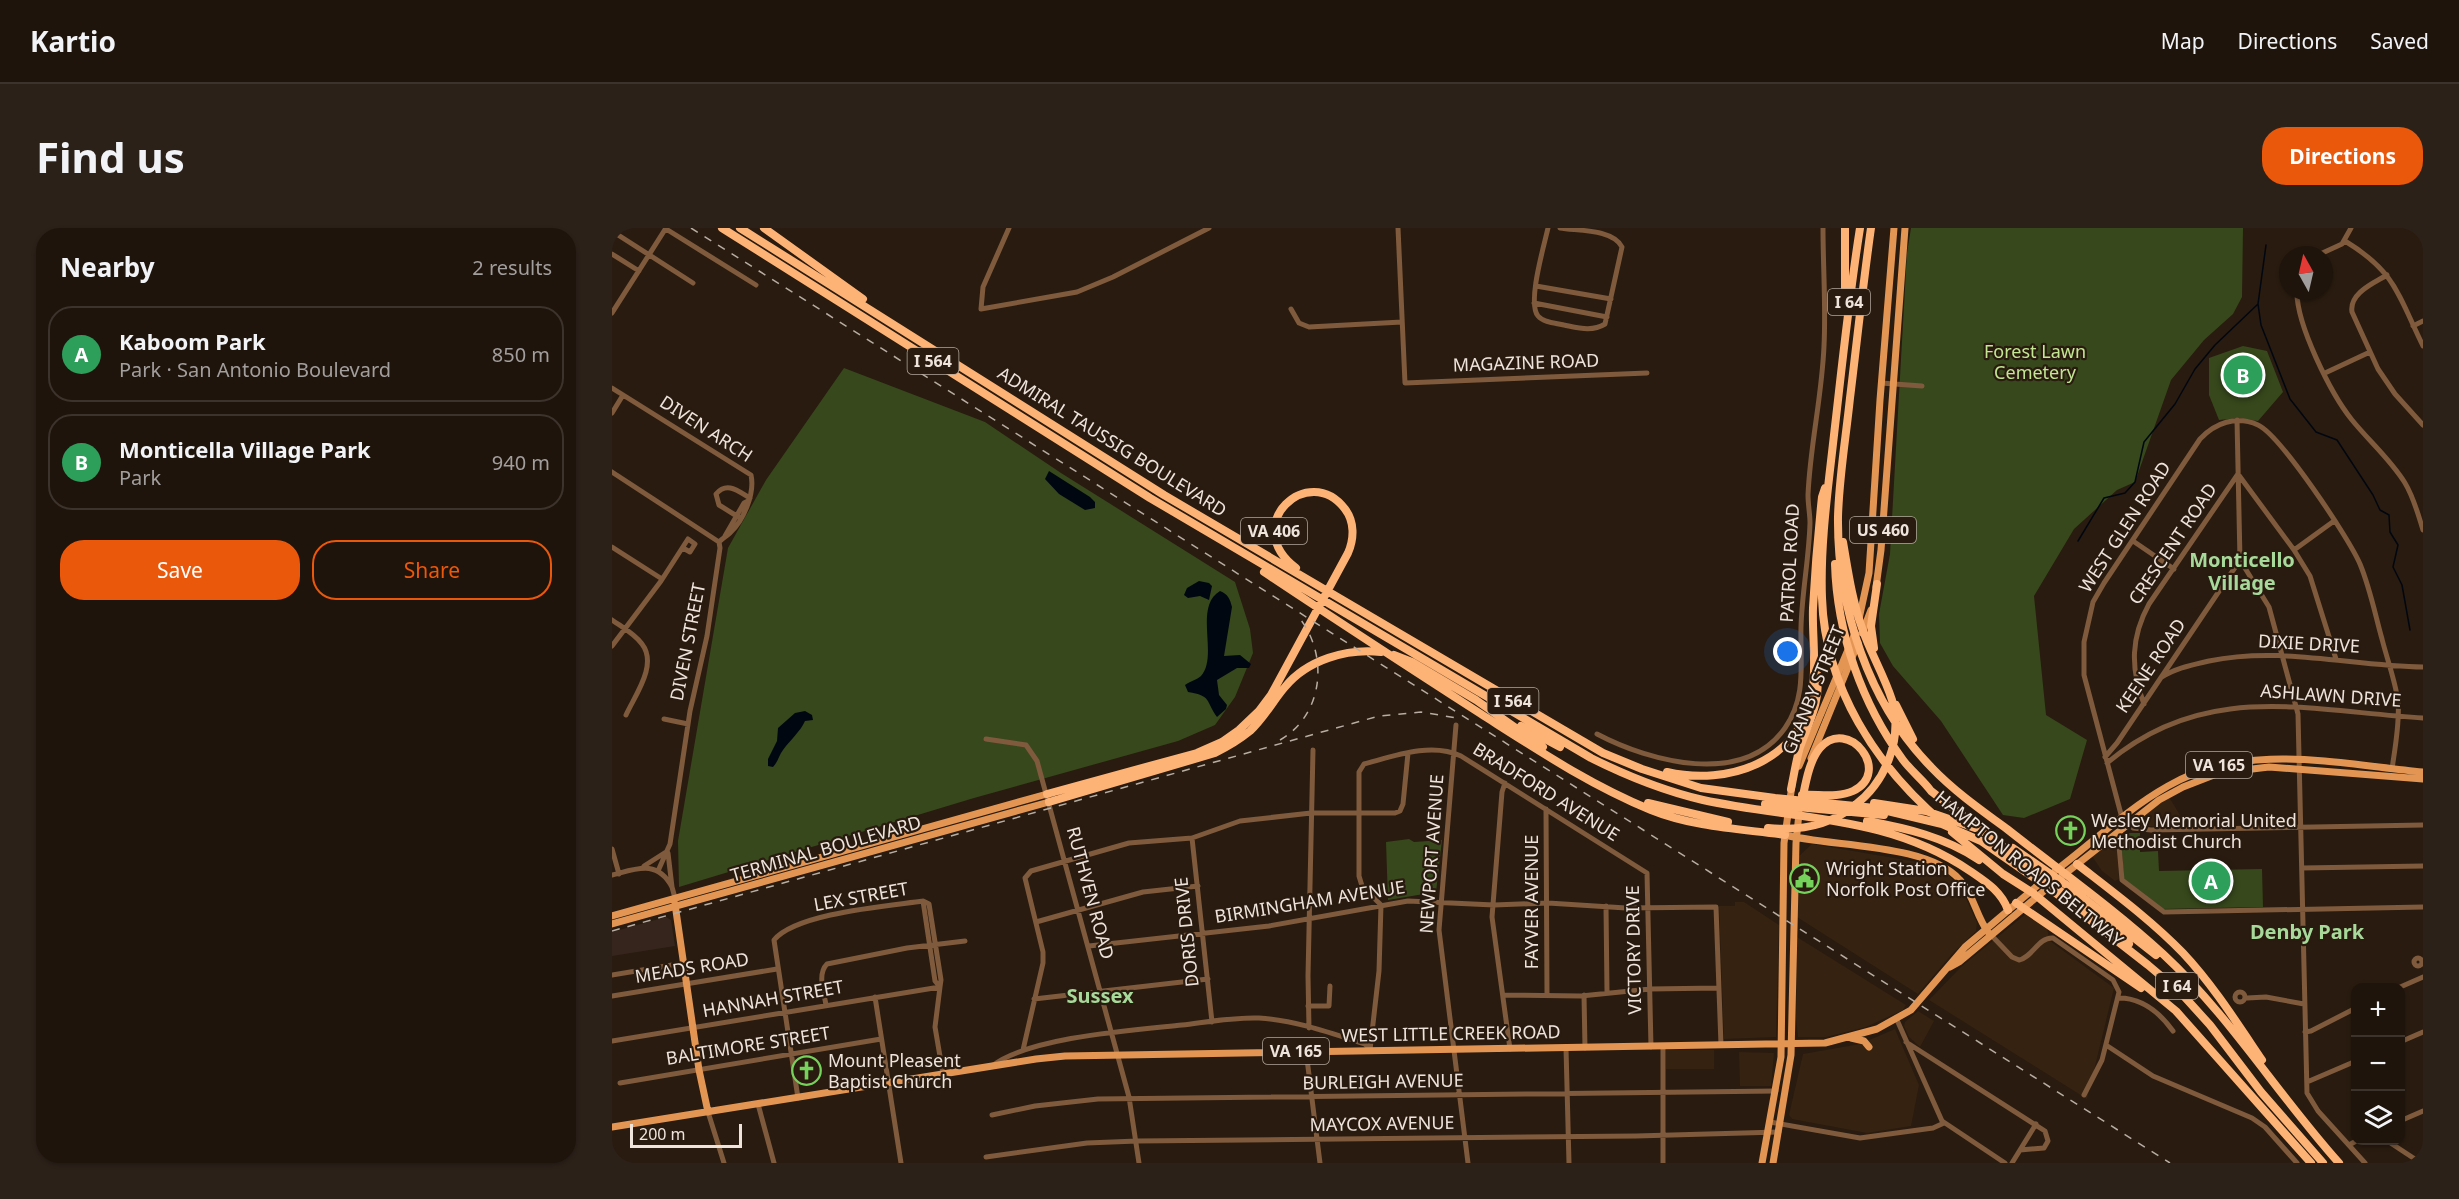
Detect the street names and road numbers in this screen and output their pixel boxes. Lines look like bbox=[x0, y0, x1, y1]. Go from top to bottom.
road number: I 64 bbox=[1828, 289, 1870, 315]
street label: MAGAZINE ROAD bbox=[1452, 347, 1600, 377]
road number: I 564 bbox=[908, 348, 958, 374]
street label: ADMIRAL TAUSSIG BOULEVARD bbox=[994, 361, 1231, 522]
street label: DIVEN ARCH bbox=[656, 389, 757, 467]
street label: WEST GLEN ROAD bbox=[2073, 456, 2176, 597]
street label: CRESCENT ROAD bbox=[2123, 478, 2222, 609]
street label: PATROL ROAD bbox=[1774, 503, 1804, 623]
road number: US 460 bbox=[1850, 517, 1916, 543]
road number: VA 406 bbox=[1241, 518, 1307, 544]
street label: DIVEN STREET bbox=[664, 581, 710, 703]
street label: KEENE ROAD bbox=[2110, 614, 2191, 717]
street label: GRANBY STREET bbox=[1776, 622, 1850, 758]
street label: DIXIE DRIVE bbox=[2258, 628, 2361, 658]
street label: ASHLAWN DRIVE bbox=[2260, 678, 2402, 712]
road number: I 564 bbox=[1488, 688, 1538, 714]
street label: BRADFORD AVENUE bbox=[1469, 736, 1624, 846]
road number: VA 165 bbox=[2186, 752, 2252, 778]
street label: NEWPORT AVENUE bbox=[1413, 773, 1449, 934]
street label: HAMPTON ROADS BELTWAY bbox=[1931, 785, 2129, 952]
street label: TERMINAL BOULEVARD bbox=[728, 809, 924, 887]
street label: RUTHVEN ROAD bbox=[1062, 824, 1120, 962]
street label: FAYVER AVENUE bbox=[1519, 835, 1543, 969]
street label: BIRMINGHAM AVENUE bbox=[1213, 874, 1407, 928]
street label: LEX STREET bbox=[812, 876, 910, 916]
street label: DORIS DRIVE bbox=[1168, 876, 1204, 988]
street label: VICTORY DRIVE bbox=[1620, 885, 1646, 1015]
street label: MEADS ROAD bbox=[633, 946, 751, 988]
road number: I 64 bbox=[2156, 973, 2198, 999]
street label: HANNAH STREET bbox=[700, 974, 845, 1022]
street label: WEST LITTLE CREEK ROAD bbox=[1341, 1019, 1561, 1047]
street label: BALTIMORE STREET bbox=[664, 1020, 832, 1070]
road number: VA 165 bbox=[1263, 1038, 1329, 1064]
street label: BURLEIGH AVENUE bbox=[1302, 1068, 1464, 1094]
street label: MAYCOX AVENUE bbox=[1309, 1110, 1455, 1136]

